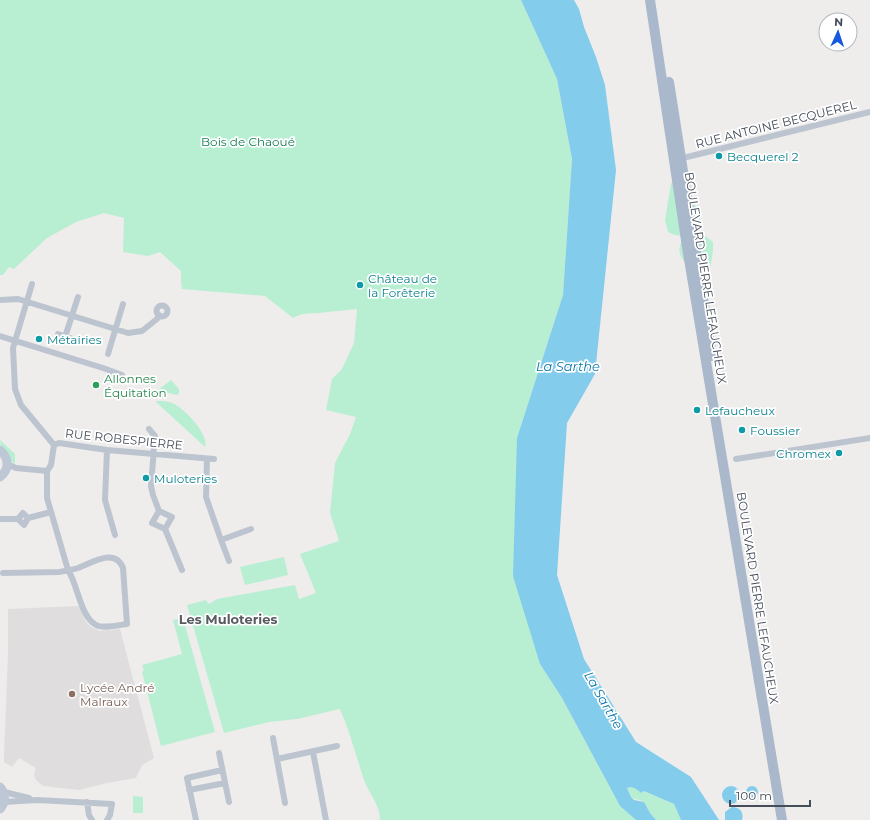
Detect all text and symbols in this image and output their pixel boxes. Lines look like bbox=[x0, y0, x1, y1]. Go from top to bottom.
north arrow bbox=[818, 12, 858, 52]
text: N bbox=[834, 15, 843, 29]
street label: RUE ANTOINE BECQUEREL bbox=[694, 97, 858, 151]
park label: Bois de Chaoué bbox=[201, 134, 295, 149]
place label: Becquerel 2 bbox=[727, 149, 799, 164]
marker: Becquerel 2 bbox=[714, 151, 724, 161]
street label: BOULEVARD PIERRE LEFAUCHEUX bbox=[682, 171, 730, 385]
place label: Château de la Forêterie bbox=[368, 271, 437, 300]
marker: Château de la Forêterie bbox=[355, 280, 365, 290]
place label: Métairies bbox=[47, 332, 102, 347]
marker: Métairies bbox=[34, 334, 44, 344]
water label: La Sarthe bbox=[536, 358, 600, 374]
place label: Allonnes Équitation bbox=[104, 371, 167, 400]
marker: Allonnes Équitation bbox=[91, 380, 101, 390]
place label: Lefaucheux bbox=[705, 403, 775, 418]
marker: Lefaucheux bbox=[692, 405, 702, 415]
place label: Foussier bbox=[750, 423, 800, 438]
street label: RUE ROBESPIERRE bbox=[64, 425, 184, 453]
marker: Foussier bbox=[737, 425, 747, 435]
place label: Chromex bbox=[776, 446, 832, 461]
marker: Chromex bbox=[834, 448, 844, 458]
place label: Muloteries bbox=[154, 471, 217, 486]
marker: Muloteries bbox=[141, 473, 151, 483]
street label: BOULEVARD PIERRE LEFAUCHEUX bbox=[734, 491, 782, 705]
district label: Les Muloteries bbox=[179, 611, 277, 627]
water label: La Sarthe bbox=[581, 668, 627, 732]
place label: Lycée André Malraux bbox=[80, 680, 154, 709]
marker: Lycée André Malraux bbox=[67, 689, 77, 699]
scale bar bbox=[730, 782, 810, 808]
text: 100 m bbox=[736, 788, 772, 803]

